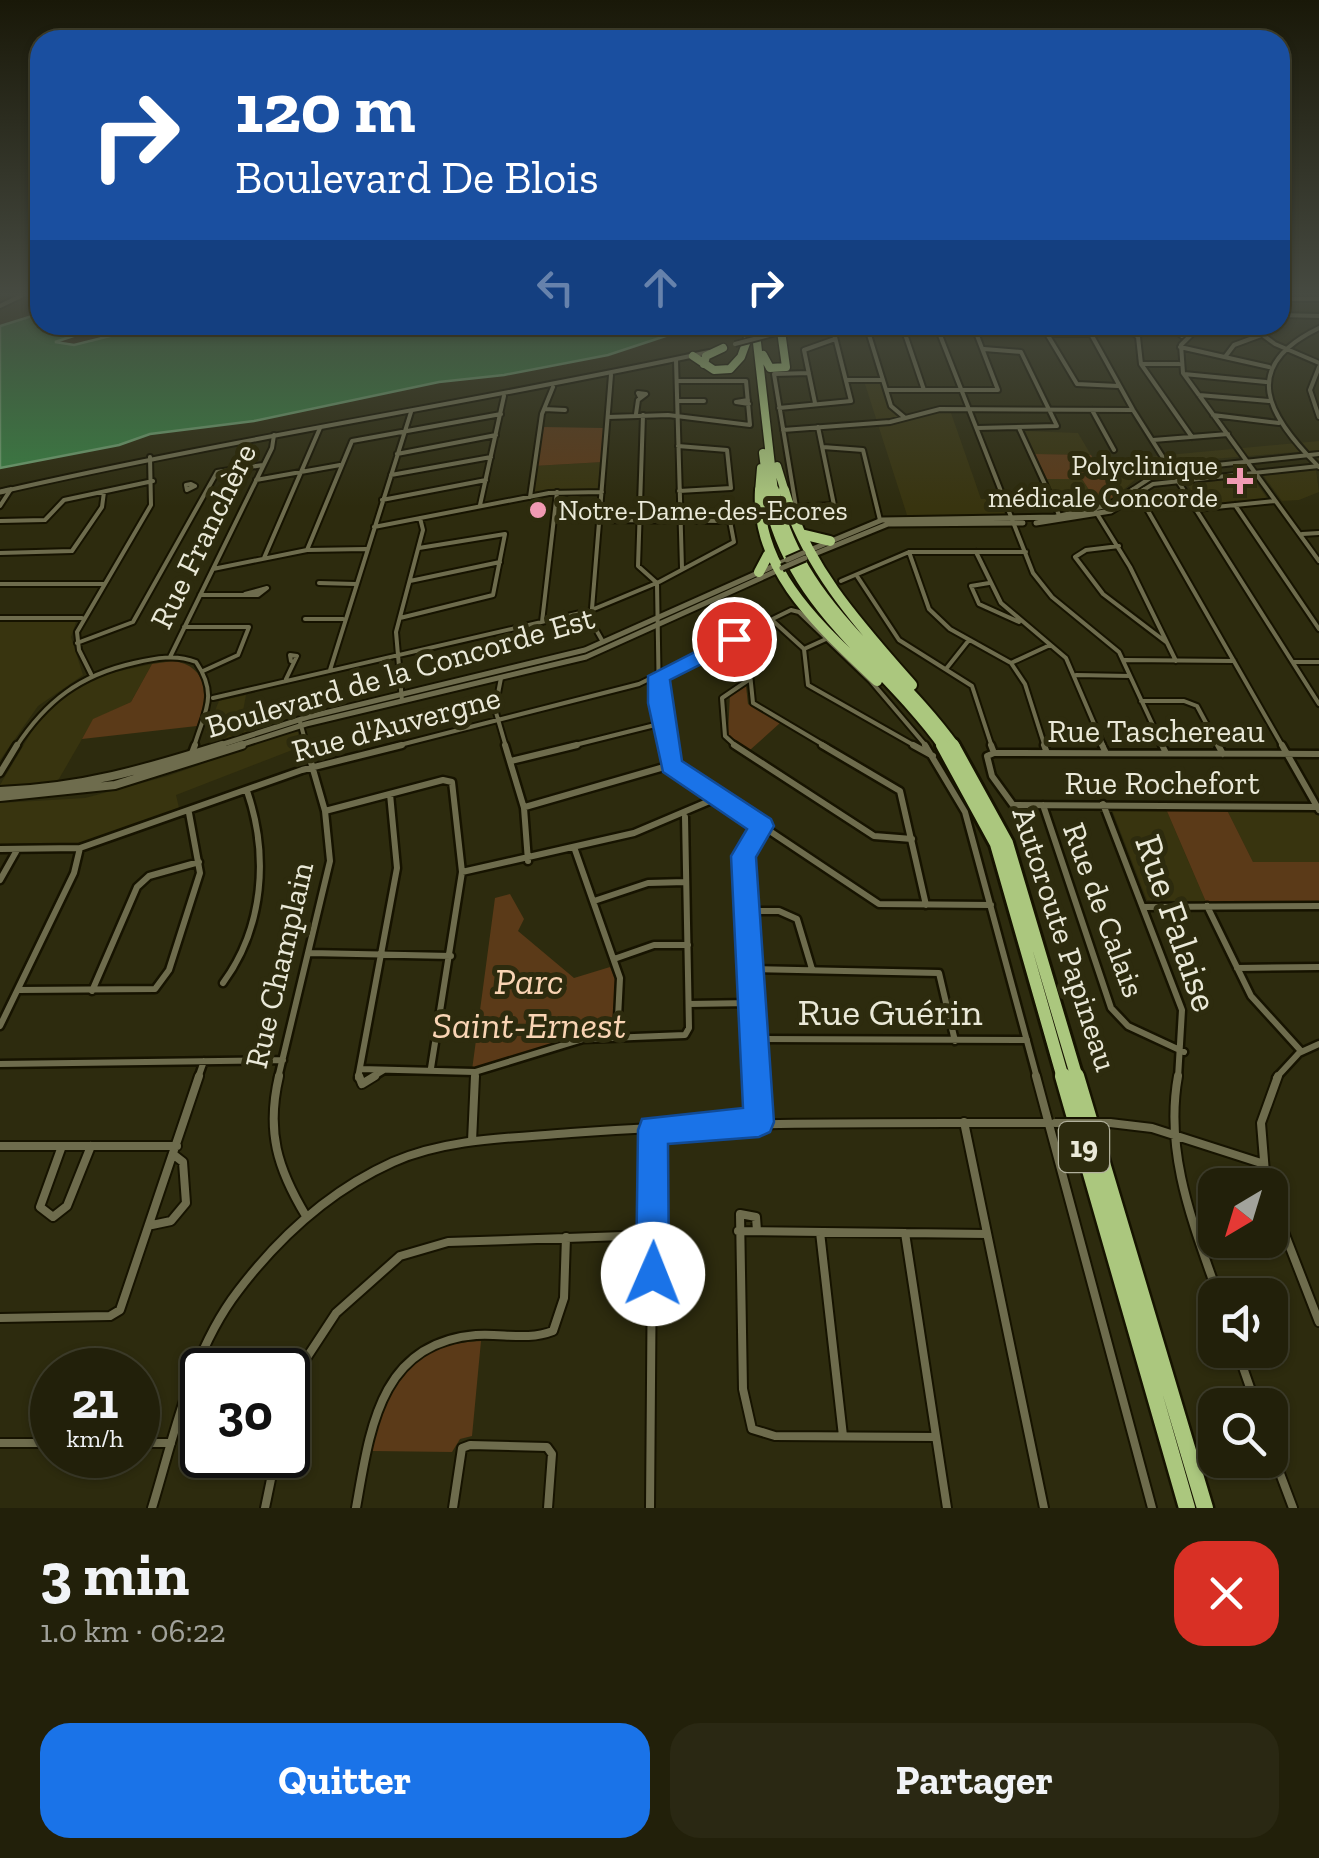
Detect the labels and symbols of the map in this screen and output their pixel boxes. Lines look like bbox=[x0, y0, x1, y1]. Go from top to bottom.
street label: Rue Franchère bbox=[142, 437, 264, 635]
place label: Polyclinique médicale Concorde bbox=[988, 449, 1218, 514]
marker: Polyclinique médicale Concorde bbox=[1227, 468, 1253, 494]
place label: Notre-Dame-des-Ecores bbox=[558, 494, 848, 527]
marker: Notre-Dame-des-Ecores bbox=[527, 499, 549, 521]
pin bbox=[692, 597, 777, 682]
street label: Boulevard de la Concorde Est bbox=[201, 598, 599, 746]
street label: Rue d'Auvergne bbox=[288, 678, 504, 770]
street label: Rue Taschereau bbox=[1047, 712, 1265, 750]
street label: Rue Rochefort bbox=[1064, 764, 1260, 802]
street label: Autoroute Papineau bbox=[1004, 802, 1126, 1076]
street label: Rue de Calais bbox=[1055, 818, 1153, 1002]
street label: Rue Falaise bbox=[1125, 829, 1229, 1017]
street label: Rue Champlain bbox=[237, 858, 321, 1072]
park label: Parc Saint-Ernest bbox=[432, 958, 626, 1048]
street label: Rue Guérin bbox=[797, 989, 983, 1035]
road number: 19 bbox=[1059, 1122, 1109, 1172]
north arrow bbox=[1198, 1168, 1288, 1258]
position arrow bbox=[601, 1222, 705, 1326]
speed limit sign: 30 bbox=[180, 1348, 310, 1478]

